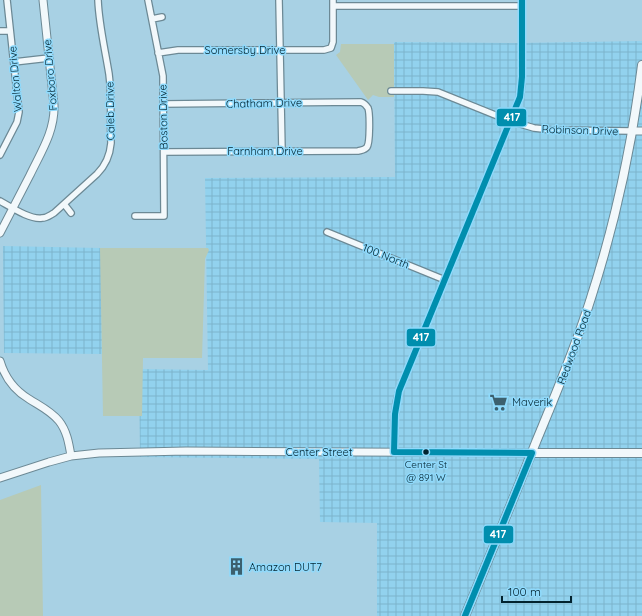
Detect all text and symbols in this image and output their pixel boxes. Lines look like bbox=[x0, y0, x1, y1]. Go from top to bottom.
street label: Foxboro Drive bbox=[40, 39, 60, 111]
street label: Somersby Drive bbox=[205, 43, 285, 57]
street label: Walton Drive bbox=[5, 46, 25, 112]
street label: Caleb Drive bbox=[102, 82, 118, 140]
street label: Boston Drive bbox=[155, 84, 171, 150]
street label: Chatham Drive bbox=[226, 95, 302, 111]
line badge: 417 bbox=[496, 108, 527, 127]
text: 417 bbox=[504, 110, 520, 124]
street label: Robinson Drive bbox=[541, 122, 619, 138]
street label: Farnham Drive bbox=[227, 144, 303, 158]
street label: 100 North bbox=[361, 240, 411, 272]
street label: Redwood Road bbox=[554, 308, 594, 386]
line badge: 417 bbox=[406, 328, 436, 347]
text: 417 bbox=[413, 330, 429, 344]
supermarket icon: Maverik bbox=[489, 392, 509, 412]
place label: Maverik bbox=[512, 395, 552, 409]
street label: Center Street bbox=[286, 445, 353, 459]
marker: Center St @ 891 W bbox=[421, 447, 431, 457]
place label: Center St @ 891 W bbox=[405, 458, 448, 484]
line badge: 417 bbox=[483, 525, 514, 544]
text: 417 bbox=[490, 527, 506, 541]
building icon: Amazon DUT7 bbox=[226, 557, 246, 577]
place label: Amazon DUT7 bbox=[249, 560, 322, 574]
scale bar bbox=[502, 578, 571, 604]
text: 100 m bbox=[508, 584, 541, 599]

